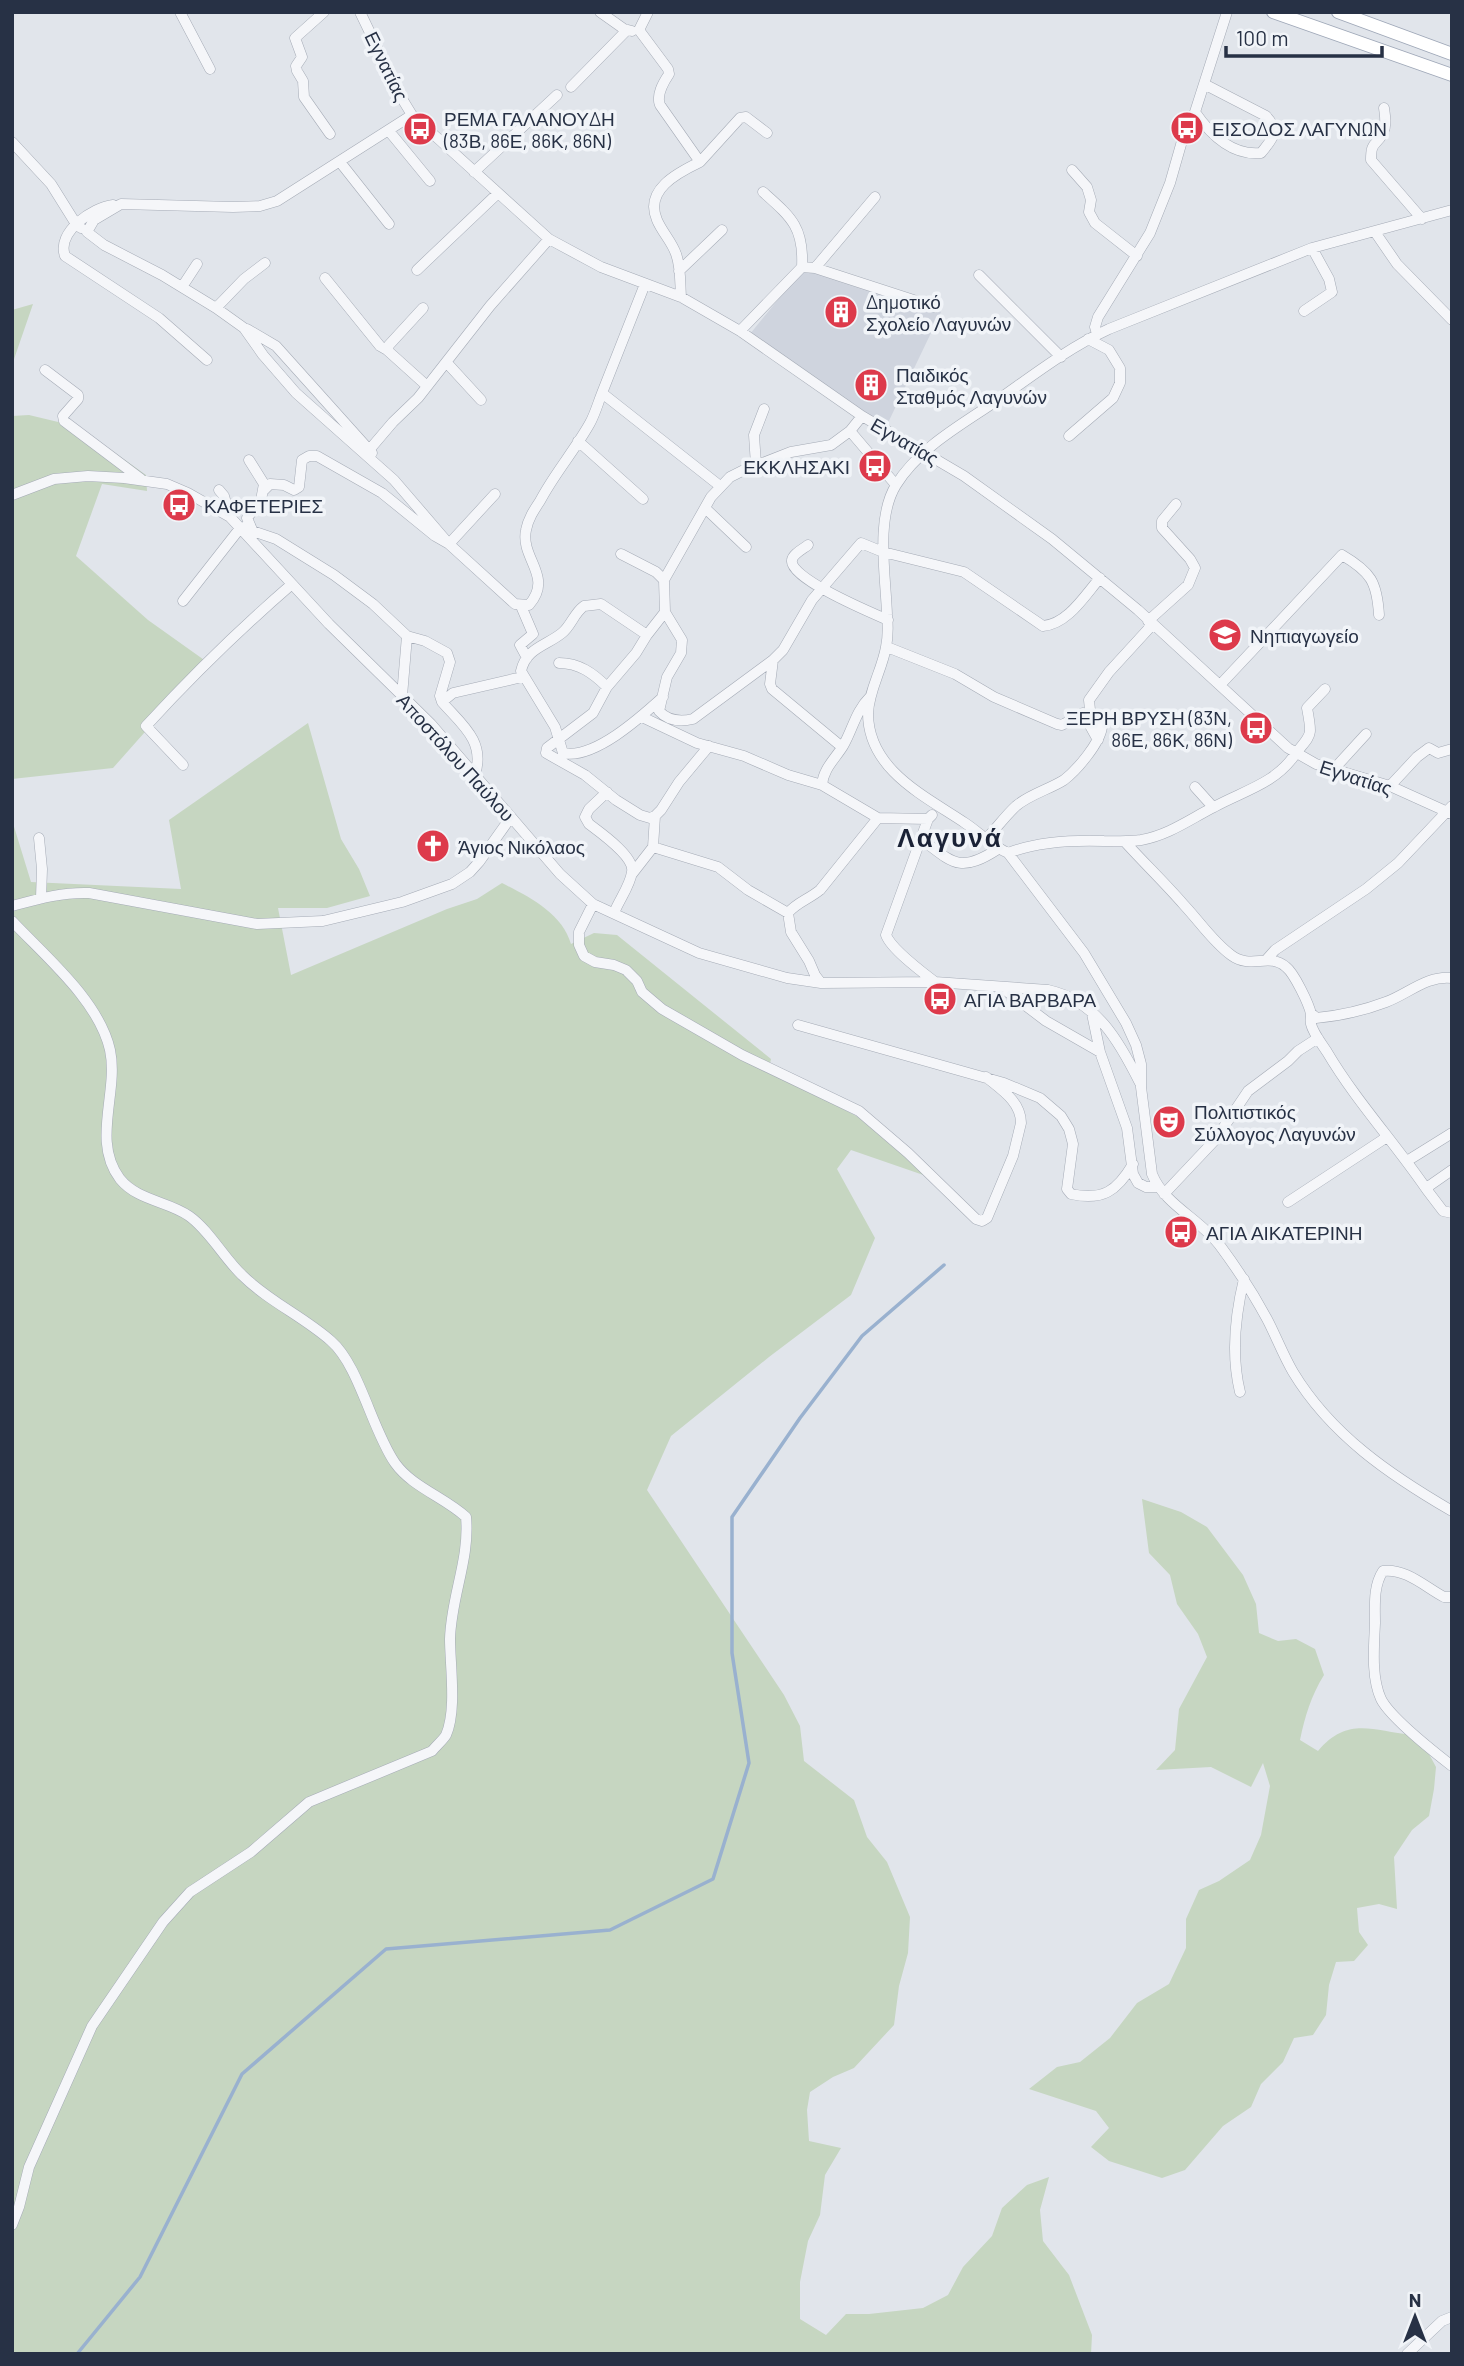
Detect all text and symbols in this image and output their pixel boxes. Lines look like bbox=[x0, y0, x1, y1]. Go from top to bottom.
scale bar bbox=[1226, 14, 1382, 58]
text: 100 m bbox=[1236, 25, 1289, 50]
street label: Εγνατίας bbox=[360, 27, 414, 105]
place label: ΡΕΜΑ ΓΑΛΑΝΟΥΔΗ (83Β, 86Ε, 86Κ, 86Ν) bbox=[443, 107, 615, 152]
bus stop icon: ΕΙΣΟΔΟΣ ΛΑΓΥΝΩΝ bbox=[1168, 109, 1206, 147]
bus stop icon: ΡΕΜΑ ΓΑΛΑΝΟΥΔΗ (83Β, 86Ε, 86Κ, 86Ν) bbox=[401, 110, 439, 148]
place label: ΕΙΣΟΔΟΣ ΛΑΓΥΝΩΝ bbox=[1212, 117, 1387, 140]
place label: Δημοτικό Σχολείο Λαγυνών bbox=[866, 290, 1011, 335]
building icon: Δημοτικό Σχολείο Λαγυνών bbox=[822, 293, 860, 331]
place label: Παιδικός Σταθμός Λαγυνών bbox=[896, 363, 1047, 408]
building icon: Παιδικός Σταθμός Λαγυνών bbox=[852, 366, 890, 404]
street label: Εγνατίας bbox=[867, 412, 943, 470]
bus stop icon: ΕΚΚΛΗΣΑΚΙ bbox=[856, 447, 894, 485]
place label: ΕΚΚΛΗΣΑΚΙ bbox=[743, 455, 850, 478]
bus stop icon: ΚΑΦΕΤΕΡΙΕΣ bbox=[160, 486, 198, 524]
place label: ΚΑΦΕΤΕΡΙΕΣ bbox=[204, 494, 323, 517]
school or university icon: Νηπιαγωγείο bbox=[1206, 616, 1244, 654]
place label: Νηπιαγωγείο bbox=[1250, 624, 1359, 647]
street label: Αποστόλου Παύλου bbox=[393, 688, 519, 826]
place label: ΞΕΡΗ ΒΡΥΣΗ (83Ν, 86Ε, 86Κ, 86Ν) bbox=[1066, 706, 1233, 751]
bus stop icon: ΞΕΡΗ ΒΡΥΣΗ (83Ν, 86Ε, 86Κ, 86Ν) bbox=[1237, 709, 1275, 747]
street label: Εγνατίας bbox=[1317, 755, 1395, 799]
district label: Λαγυνά bbox=[897, 821, 1003, 852]
church icon: Άγιος Νικόλαος bbox=[414, 827, 452, 865]
place label: Άγιος Νικόλαος bbox=[458, 835, 585, 858]
bus stop icon: ΑΓΙΑ ΒΑΡΒΑΡΑ bbox=[921, 980, 959, 1018]
place label: ΑΓΙΑ ΒΑΡΒΑΡΑ bbox=[964, 988, 1097, 1011]
place label: Πολιτιστικός Σύλλογος Λαγυνών bbox=[1194, 1100, 1356, 1145]
theatre icon: Πολιτιστικός Σύλλογος Λαγυνών bbox=[1150, 1103, 1188, 1141]
bus stop icon: ΑΓΙΑ ΑΙΚΑΤΕΡΙΝΗ bbox=[1162, 1213, 1200, 1251]
place label: ΑΓΙΑ ΑΙΚΑΤΕΡΙΝΗ bbox=[1206, 1221, 1362, 1244]
north arrow bbox=[1380, 2282, 1450, 2352]
text: N bbox=[1409, 2288, 1421, 2311]

